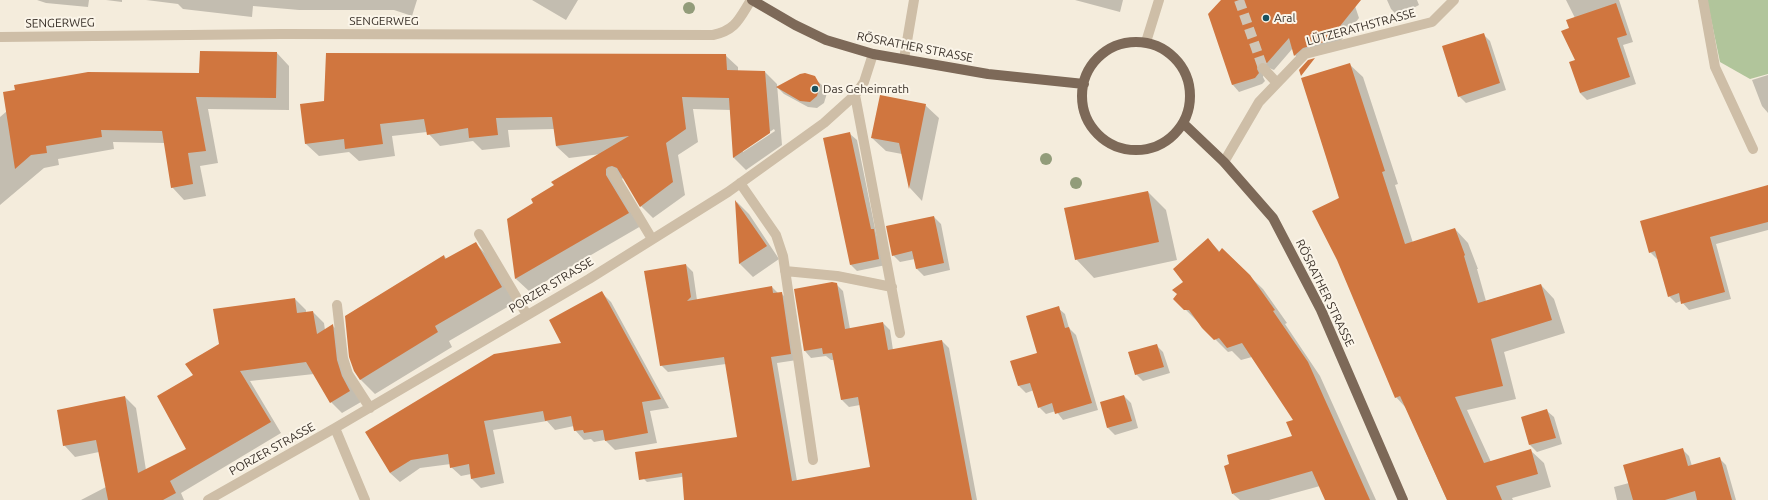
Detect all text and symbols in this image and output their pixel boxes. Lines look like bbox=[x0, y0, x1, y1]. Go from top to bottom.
street label: LÜTZERATHSTRASSE bbox=[1305, 5, 1417, 49]
place label: Aral bbox=[1274, 11, 1296, 25]
marker: Aral bbox=[1261, 13, 1271, 23]
street label: SENGERWEG bbox=[349, 14, 419, 28]
street label: SENGERWEG bbox=[25, 15, 95, 31]
street label: RÖSRATHER STRASSE bbox=[856, 29, 974, 65]
place label: Das Geheimrath bbox=[823, 82, 909, 96]
marker: Das Geheimrath bbox=[810, 84, 820, 94]
street label: RÖSRATHER STRASSE bbox=[1293, 237, 1357, 349]
street label: PORZER STRASSE bbox=[506, 254, 596, 316]
street label: PORZER STRASSE bbox=[227, 419, 317, 479]

